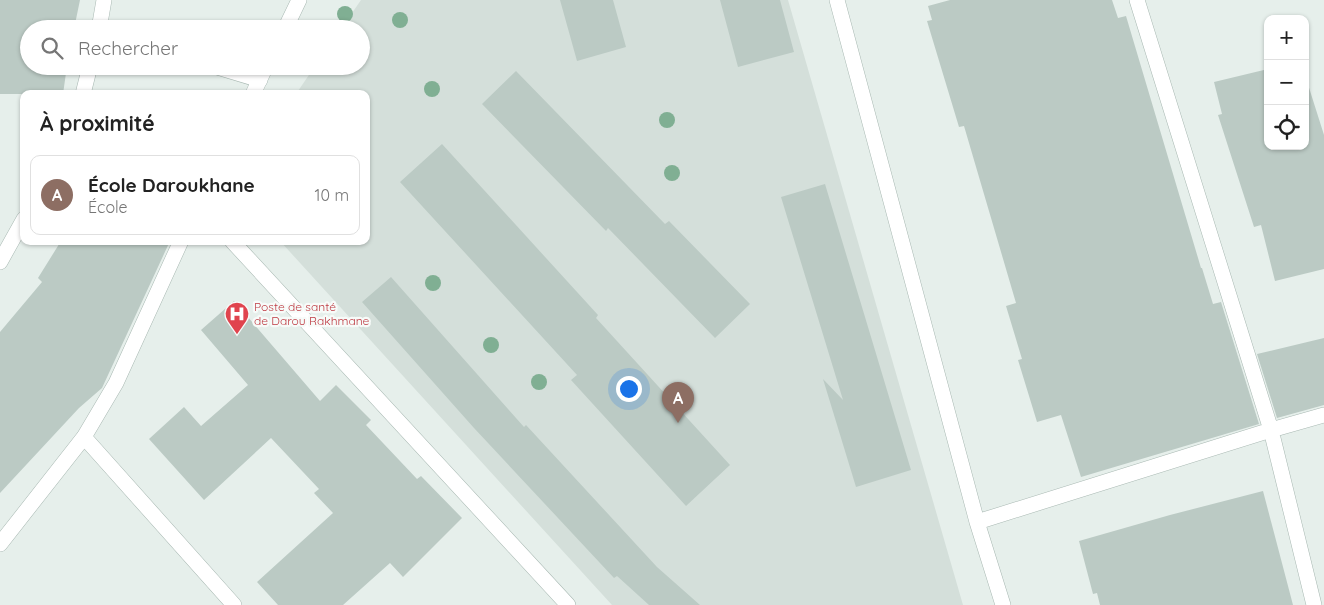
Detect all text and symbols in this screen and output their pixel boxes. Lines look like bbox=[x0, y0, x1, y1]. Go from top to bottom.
map controls bbox=[1264, 15, 1309, 150]
button: + bbox=[1264, 15, 1309, 60]
search box bbox=[20, 20, 370, 75]
icon: search bbox=[38, 34, 66, 62]
text: Rechercher bbox=[78, 36, 178, 60]
button: − bbox=[1264, 60, 1309, 105]
button: locate bbox=[1264, 105, 1309, 150]
text: À proximité bbox=[40, 110, 155, 136]
text: École Daroukhane bbox=[88, 173, 255, 197]
text: A bbox=[52, 185, 62, 205]
text: 10 m bbox=[315, 185, 349, 205]
text: École bbox=[88, 197, 128, 217]
place label: Poste de santé de Darou Rakhmane bbox=[254, 299, 370, 328]
hospital icon: Poste de santé de Darou Rakhmane bbox=[224, 301, 250, 335]
your location bbox=[616, 376, 642, 402]
pin: A bbox=[662, 382, 694, 423]

